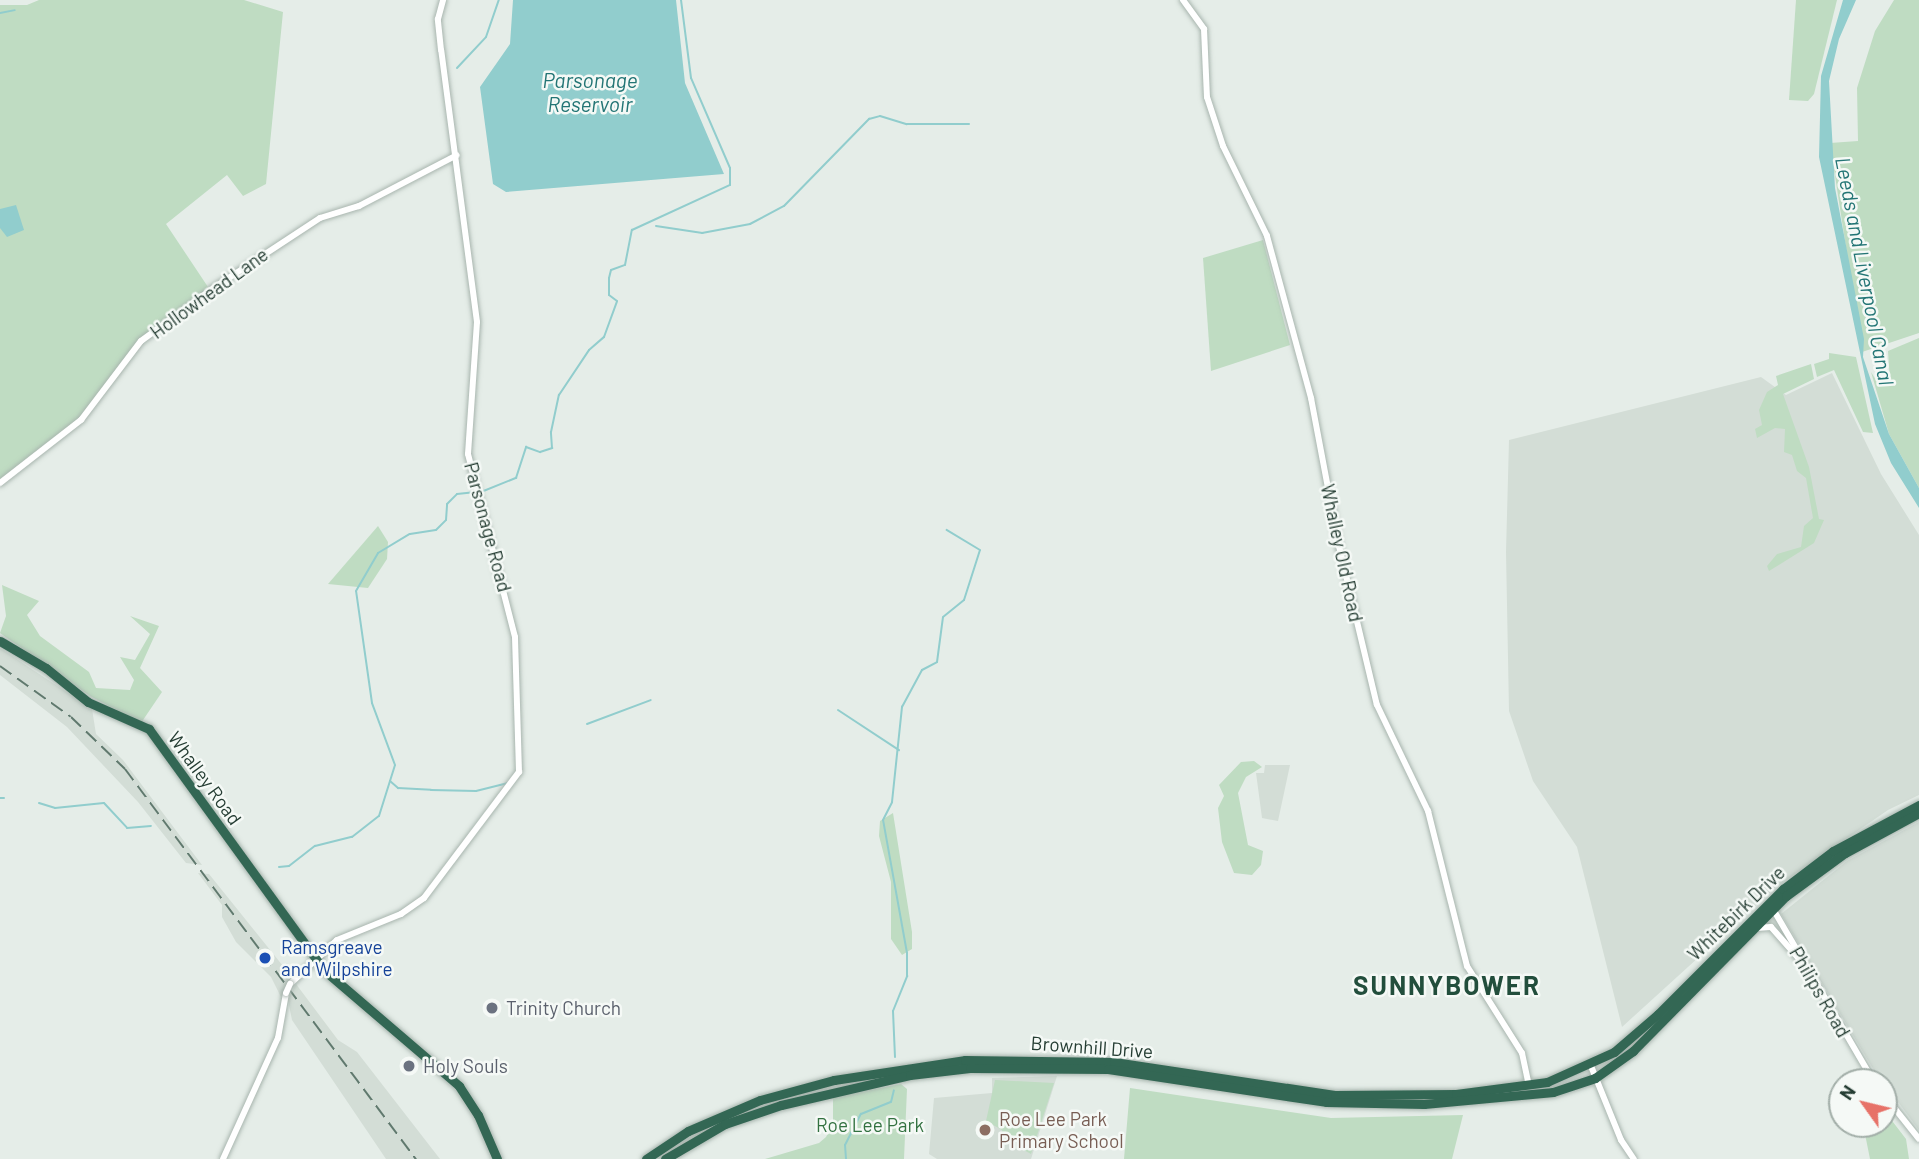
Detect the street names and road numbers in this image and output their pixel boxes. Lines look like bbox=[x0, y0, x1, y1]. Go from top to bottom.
street label: Hollowhead Lane bbox=[146, 243, 272, 343]
street label: Parsonage Road bbox=[460, 460, 516, 594]
street label: Whalley Old Road bbox=[1316, 482, 1368, 624]
street label: Whalley Road bbox=[164, 727, 246, 829]
street label: Whitebirk Drive bbox=[1683, 861, 1789, 965]
street label: Philips Road bbox=[1785, 943, 1855, 1041]
street label: Brownhill Drive bbox=[1030, 1031, 1154, 1063]

